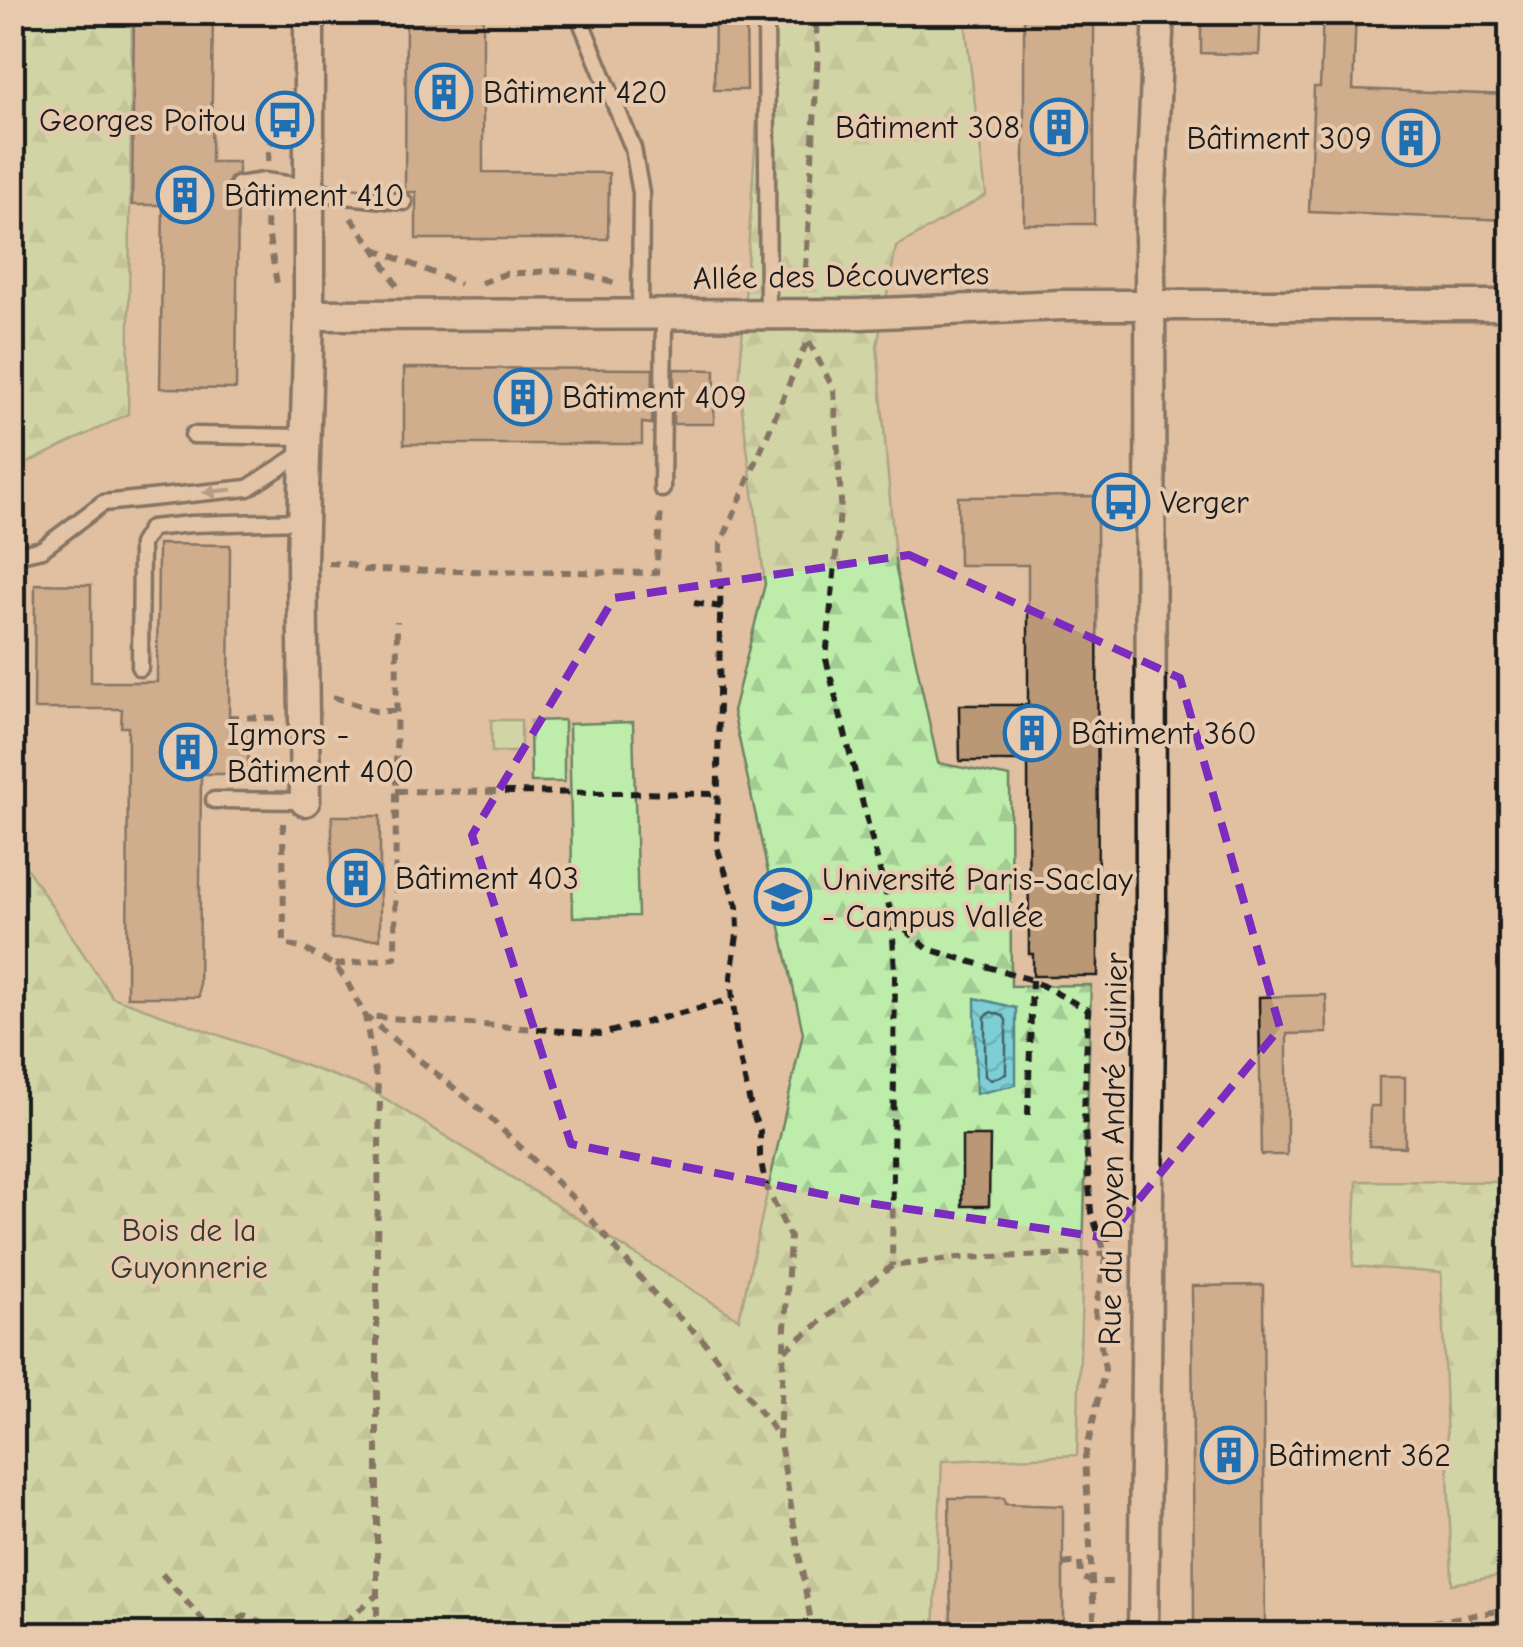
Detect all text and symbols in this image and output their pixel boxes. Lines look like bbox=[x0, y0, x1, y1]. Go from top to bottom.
building icon: Bâtiment 420 bbox=[414, 62, 474, 122]
place label: Bâtiment 420 bbox=[483, 74, 668, 111]
bus stop icon: Georges Poitou bbox=[255, 90, 315, 150]
building icon: Bâtiment 308 bbox=[1029, 97, 1089, 157]
place label: Georges Poitou bbox=[39, 102, 246, 139]
building icon: Bâtiment 309 bbox=[1381, 108, 1441, 168]
place label: Bâtiment 308 bbox=[835, 109, 1020, 146]
place label: Bâtiment 309 bbox=[1187, 120, 1372, 157]
building icon: Bâtiment 410 bbox=[155, 165, 215, 225]
place label: Bâtiment 410 bbox=[224, 177, 404, 214]
street label: Allée des Découvertes bbox=[693, 255, 989, 297]
building icon: Bâtiment 409 bbox=[493, 367, 553, 427]
place label: Bâtiment 409 bbox=[562, 379, 747, 416]
bus stop icon: Verger bbox=[1091, 472, 1151, 532]
one-way arrow bbox=[202, 484, 234, 500]
place label: Verger bbox=[1160, 484, 1249, 521]
building icon: Bâtiment 360 bbox=[1002, 703, 1062, 763]
place label: Bâtiment 360 bbox=[1071, 715, 1257, 752]
place label: Igmors - Bâtiment 400 bbox=[227, 716, 414, 790]
building icon: Igmors - Bâtiment 400 bbox=[158, 722, 218, 782]
building icon: Bâtiment 403 bbox=[326, 848, 386, 908]
place label: Bâtiment 403 bbox=[395, 860, 579, 897]
place label: Université Paris-Saclay - Campus Vallée bbox=[822, 861, 1133, 935]
school or university icon: Université Paris-Saclay - Campus Vallée bbox=[753, 867, 813, 927]
street label: Rue du Doyen André Guinier bbox=[1091, 952, 1135, 1346]
park label: Bois de la Guyonnerie bbox=[110, 1212, 268, 1286]
building icon: Bâtiment 362 bbox=[1199, 1425, 1259, 1485]
place label: Bâtiment 362 bbox=[1268, 1437, 1451, 1474]

